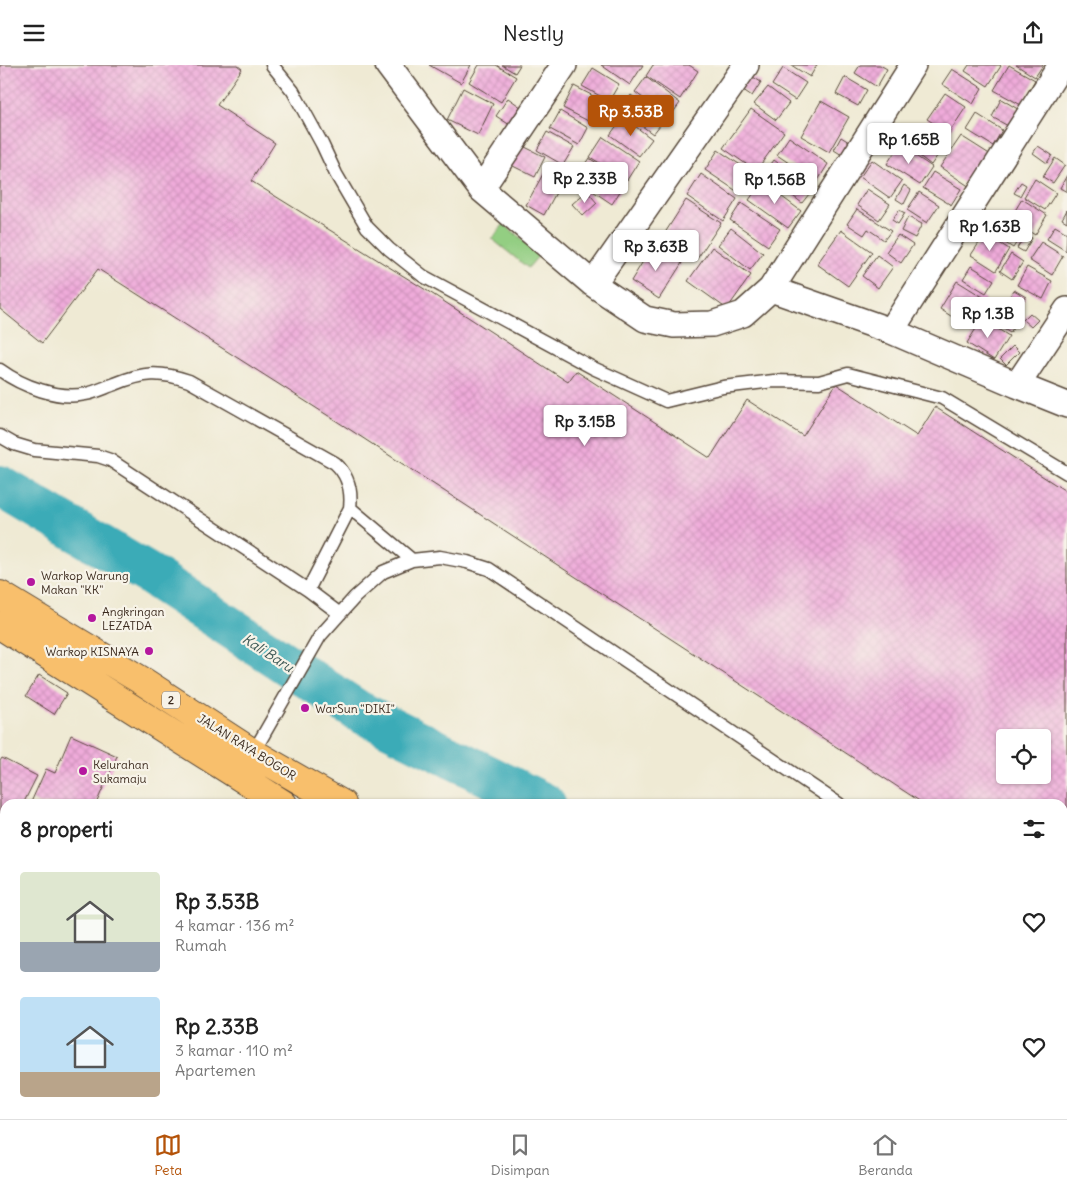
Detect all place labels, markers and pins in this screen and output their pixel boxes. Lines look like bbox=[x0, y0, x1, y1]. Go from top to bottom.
pin: Rp 3.53B bbox=[579, 95, 683, 137]
pin: Rp 1.65B bbox=[857, 123, 961, 165]
pin: Rp 2.33B bbox=[533, 161, 637, 204]
pin: Rp 1.56B bbox=[723, 163, 827, 205]
pin: Rp 1.63B bbox=[938, 209, 1042, 252]
pin: Rp 3.63B bbox=[604, 229, 708, 272]
pin: Rp 1.3B bbox=[942, 297, 1034, 339]
pin: Rp 3.15B bbox=[533, 405, 637, 447]
place label: Warkop Warung Makan "KK" bbox=[41, 568, 129, 597]
marker: Warkop Warung Makan "KK" bbox=[25, 576, 37, 588]
place label: Angkringan LEZATDA bbox=[102, 604, 165, 633]
marker: Angkringan LEZATDA bbox=[86, 612, 98, 624]
place label: Warkop KISNAYA bbox=[46, 644, 139, 659]
marker: Warkop KISNAYA bbox=[143, 645, 155, 657]
place label: WarSun "DIKI" bbox=[315, 701, 395, 716]
marker: WarSun "DIKI" bbox=[299, 702, 311, 714]
place label: Kelurahan Sukamaju bbox=[93, 757, 149, 786]
marker: Kelurahan Sukamaju bbox=[77, 765, 89, 777]

